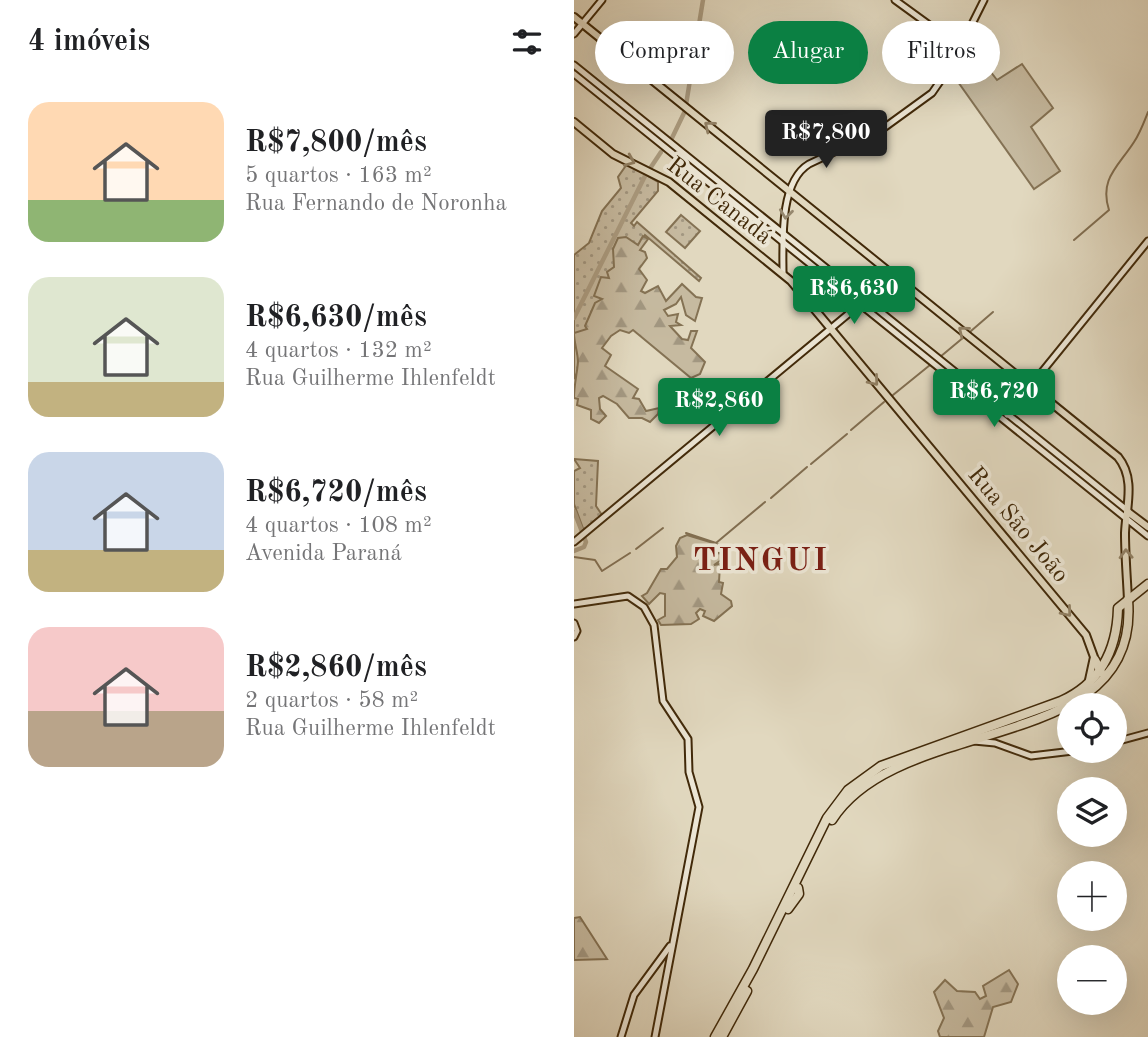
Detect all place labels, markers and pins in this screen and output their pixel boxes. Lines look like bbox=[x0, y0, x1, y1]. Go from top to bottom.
pin: R$7,800 bbox=[761, 110, 891, 170]
pin: R$6,630 bbox=[789, 266, 919, 326]
pin: R$6,720 bbox=[929, 370, 1059, 429]
pin: R$2,860 bbox=[654, 378, 784, 438]

